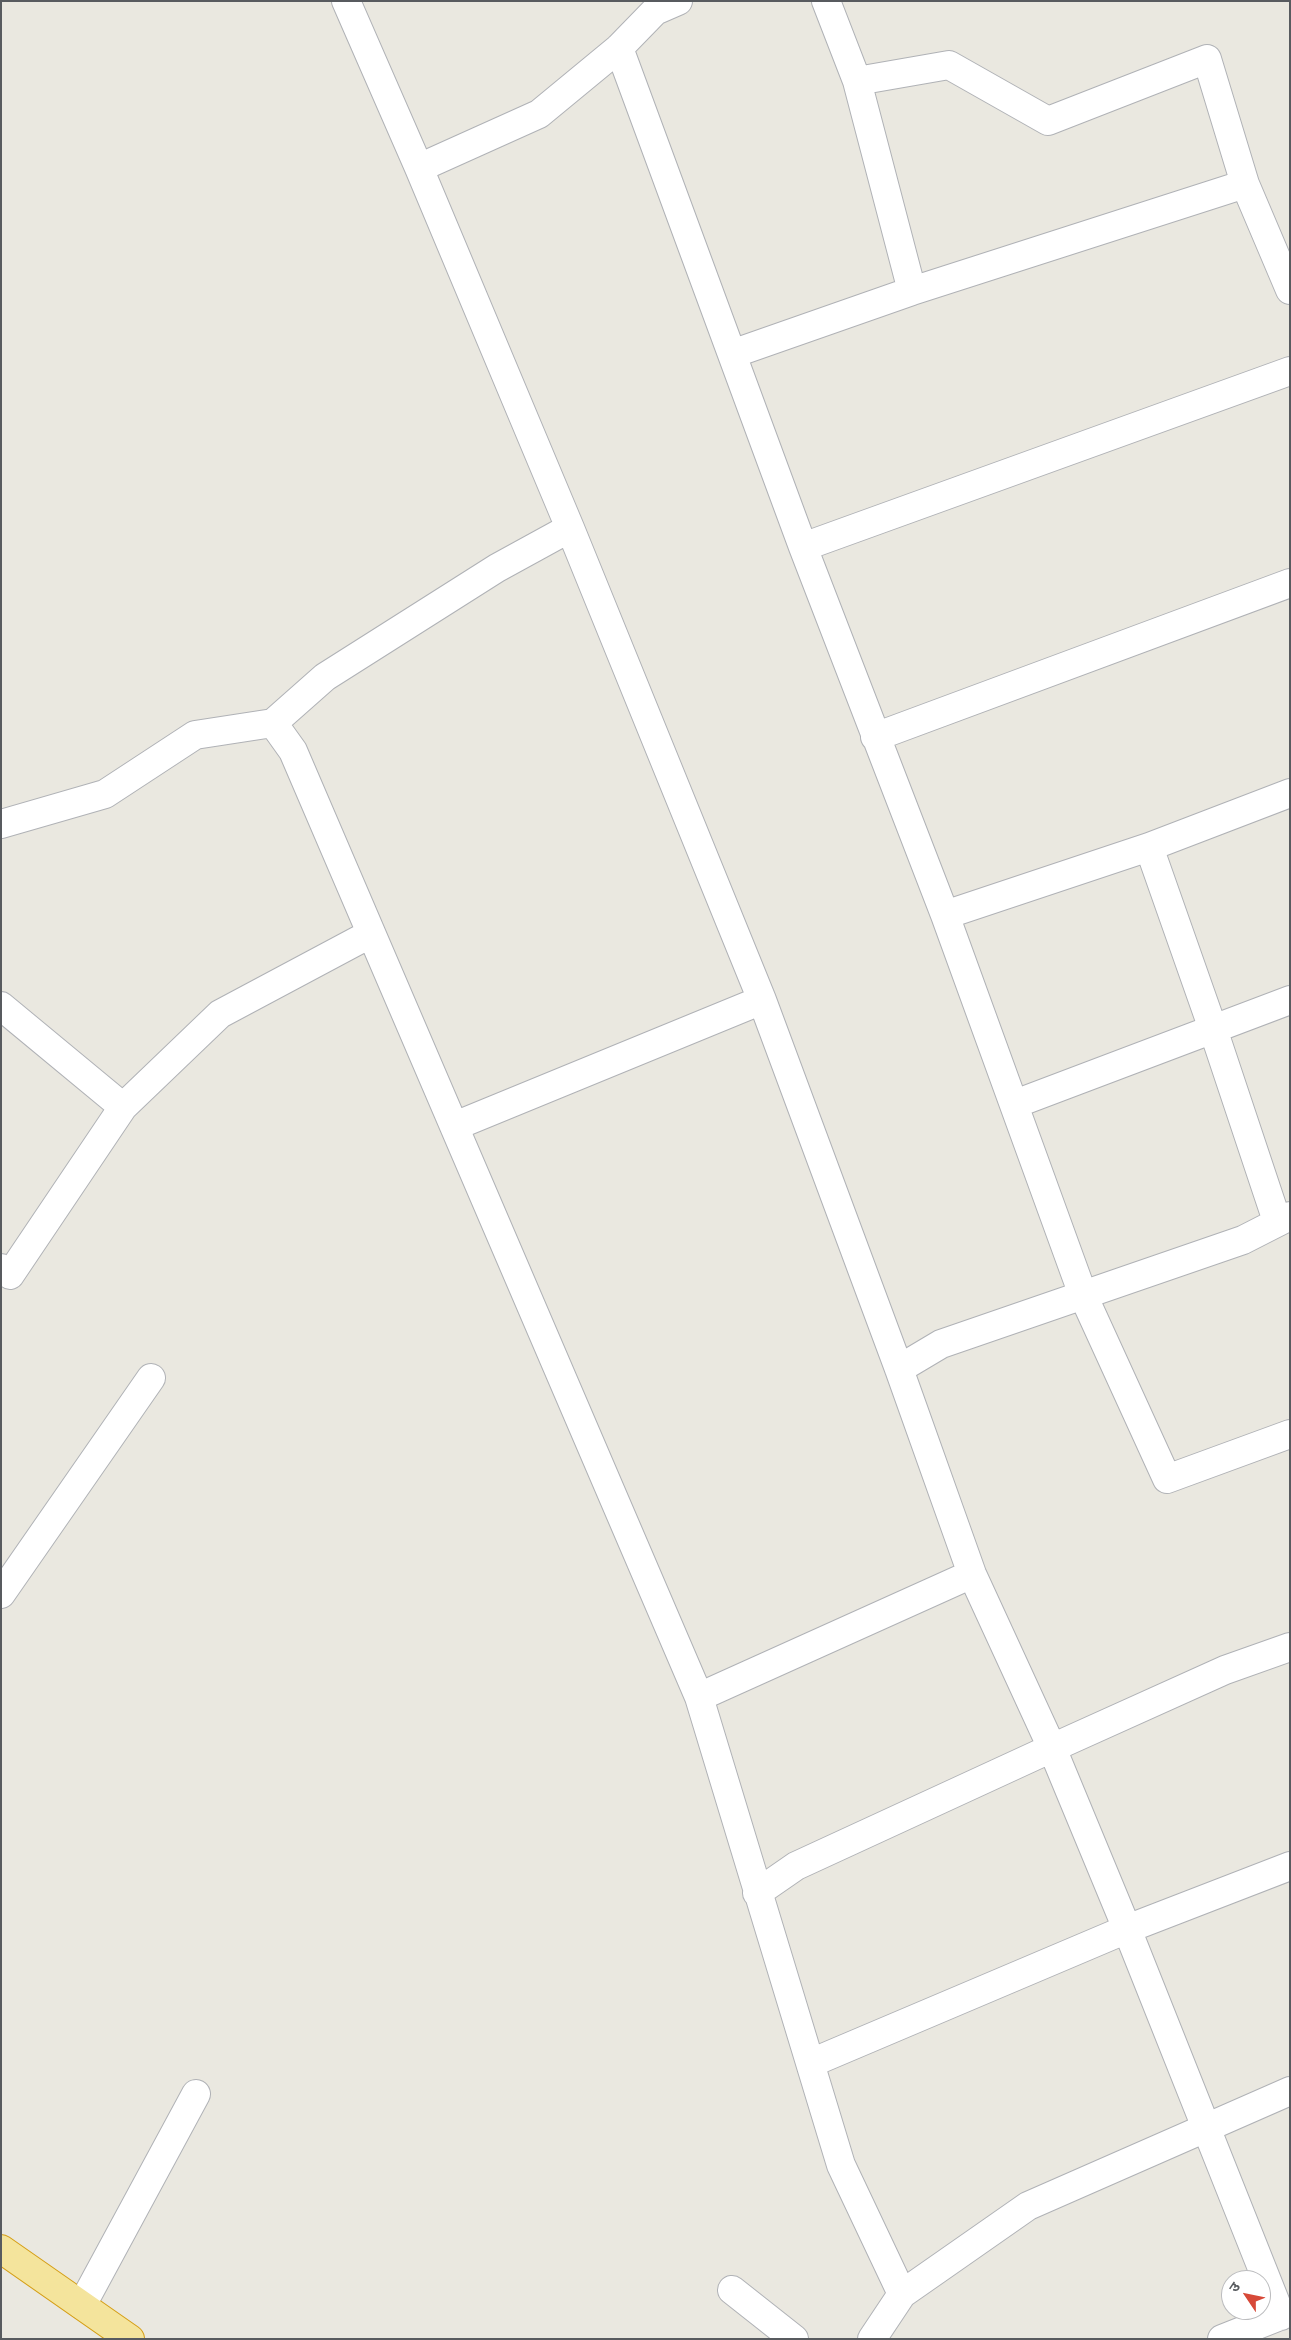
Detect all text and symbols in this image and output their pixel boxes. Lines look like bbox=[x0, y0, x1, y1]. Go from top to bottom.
north arrow bbox=[1221, 2270, 1271, 2320]
text: उ bbox=[1225, 2279, 1243, 2295]

